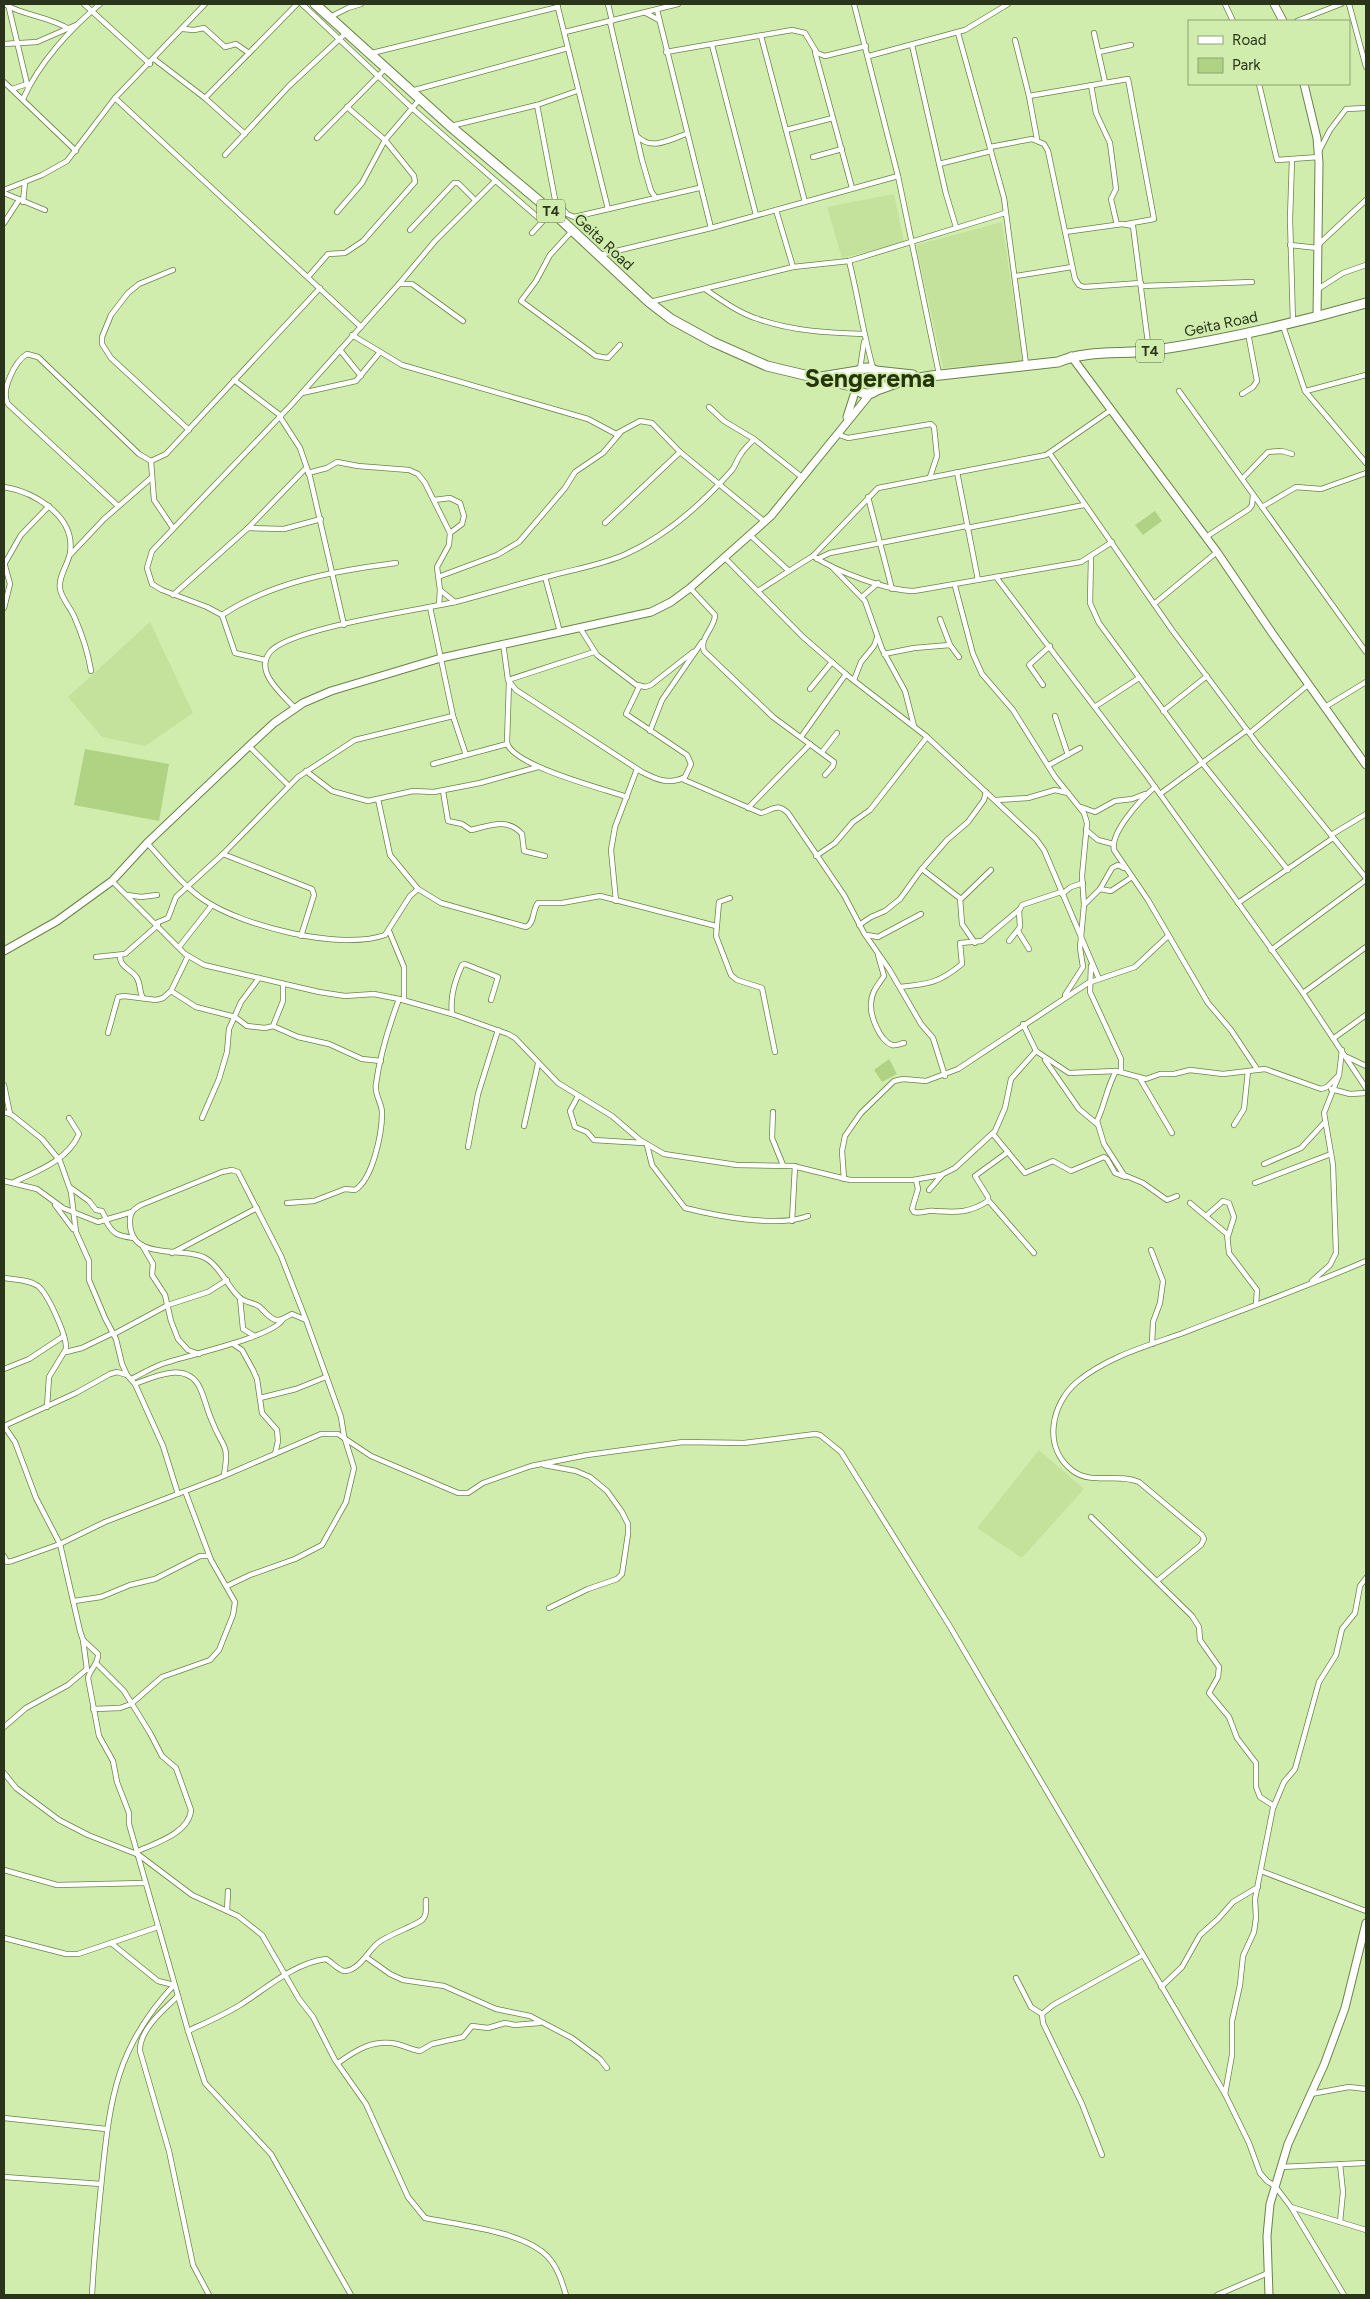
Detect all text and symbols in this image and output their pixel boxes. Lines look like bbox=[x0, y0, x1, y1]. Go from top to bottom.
legend bbox=[1188, 20, 1350, 85]
text: Road bbox=[1232, 31, 1267, 49]
text: Park bbox=[1232, 56, 1261, 74]
road number: T4 bbox=[537, 200, 565, 222]
street label: Geita Road bbox=[571, 210, 637, 274]
street label: Geita Road bbox=[1183, 307, 1259, 341]
road number: T4 bbox=[1136, 340, 1164, 362]
district label: Sengerema bbox=[805, 363, 935, 393]

